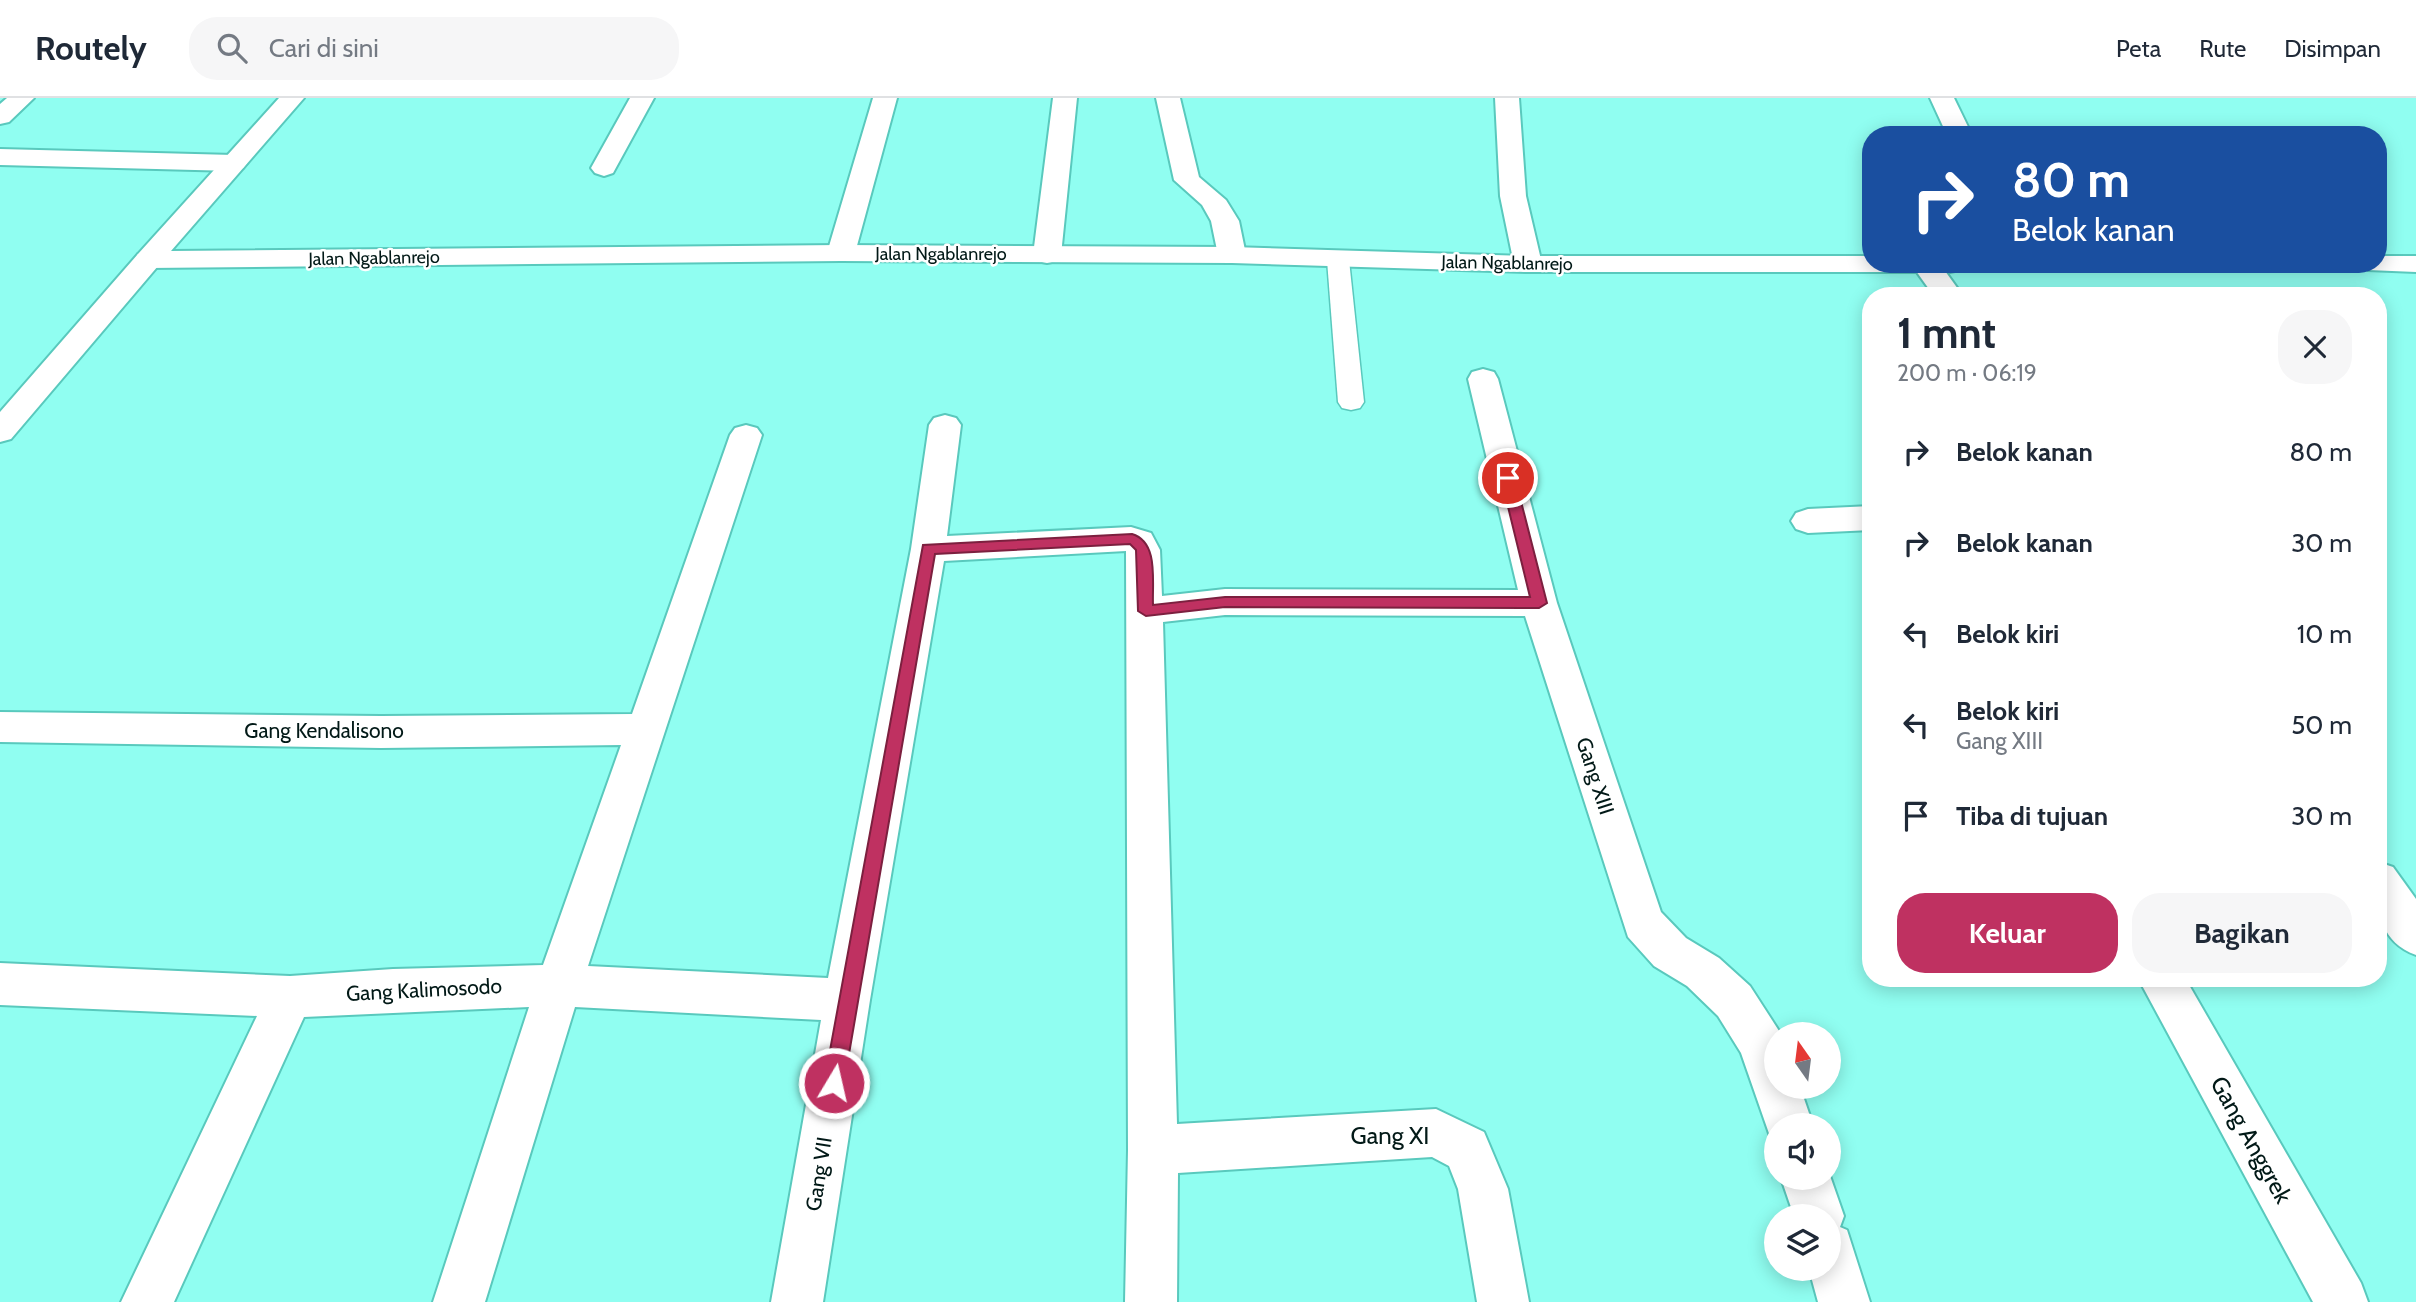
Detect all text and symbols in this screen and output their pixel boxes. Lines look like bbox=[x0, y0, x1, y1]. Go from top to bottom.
search box bbox=[189, 17, 679, 80]
text: Routely bbox=[35, 28, 147, 68]
icon: search bbox=[213, 29, 251, 67]
text: Cari di sini bbox=[269, 32, 379, 64]
text: Peta bbox=[2116, 34, 2161, 63]
text: Rute bbox=[2199, 34, 2246, 63]
text: Disimpan bbox=[2284, 34, 2381, 63]
text: 80 m bbox=[2012, 150, 2130, 209]
icon: right bbox=[1897, 154, 1988, 245]
text: Belok kanan bbox=[2012, 210, 2175, 249]
street label: Jalan Ngablanrejo bbox=[874, 243, 1007, 265]
street label: Jalan Ngablanrejo bbox=[307, 246, 440, 270]
street label: Jalan Ngablanrejo bbox=[1440, 251, 1573, 275]
text: 1 mnt bbox=[1897, 307, 1996, 359]
button: close bbox=[2278, 310, 2352, 384]
text: 200 m · 06:19 bbox=[1897, 359, 2037, 387]
icon: right bbox=[1897, 433, 1935, 471]
text: Belok kanan bbox=[1956, 436, 2093, 468]
text: 80 m bbox=[2289, 436, 2352, 468]
pin bbox=[1478, 448, 1538, 508]
icon: arrive bbox=[1489, 459, 1527, 497]
icon: right bbox=[1897, 524, 1935, 562]
text: Belok kanan bbox=[1956, 527, 2093, 559]
text: 30 m bbox=[2291, 527, 2352, 559]
icon: left bbox=[1897, 615, 1935, 653]
text: Belok kiri bbox=[1956, 618, 2059, 650]
text: 10 m bbox=[2297, 618, 2352, 650]
text: Belok kiri bbox=[1956, 695, 2059, 727]
icon: left bbox=[1897, 706, 1935, 744]
text: 50 m bbox=[2291, 709, 2352, 741]
street label: Gang Kendalisono bbox=[244, 718, 404, 743]
text: Gang XIII bbox=[1956, 727, 2043, 755]
street label: Gang XIII bbox=[1571, 734, 1620, 818]
icon: arrive bbox=[1897, 797, 1935, 835]
text: Tiba di tujuan bbox=[1956, 800, 2108, 832]
text: 30 m bbox=[2291, 800, 2352, 832]
button: Keluar bbox=[1897, 893, 2118, 973]
button: Bagikan bbox=[2132, 893, 2352, 973]
street label: Gang Kalimosodo bbox=[345, 973, 502, 1006]
north arrow bbox=[1764, 1022, 1841, 1099]
map controls bbox=[1764, 1022, 1841, 1281]
position arrow bbox=[797, 1046, 871, 1120]
street label: Gang Anggrek bbox=[2205, 1071, 2298, 1209]
button: sound bbox=[1764, 1113, 1841, 1190]
street label: Gang XI bbox=[1351, 1121, 1429, 1150]
street label: Gang VII bbox=[800, 1135, 837, 1213]
button: layers bbox=[1764, 1204, 1841, 1281]

